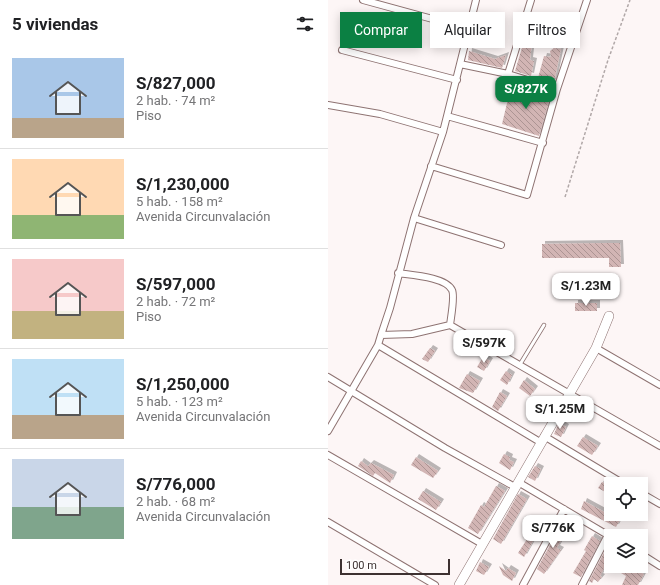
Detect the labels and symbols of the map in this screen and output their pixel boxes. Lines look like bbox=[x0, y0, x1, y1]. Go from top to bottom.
pin: S/827K bbox=[493, 76, 559, 110]
pin: S/1.23M bbox=[549, 273, 623, 307]
pin: S/597K bbox=[451, 330, 517, 364]
pin: S/1.25M bbox=[523, 396, 597, 430]
pin: S/776K bbox=[520, 515, 586, 549]
scale bar bbox=[340, 557, 450, 576]

